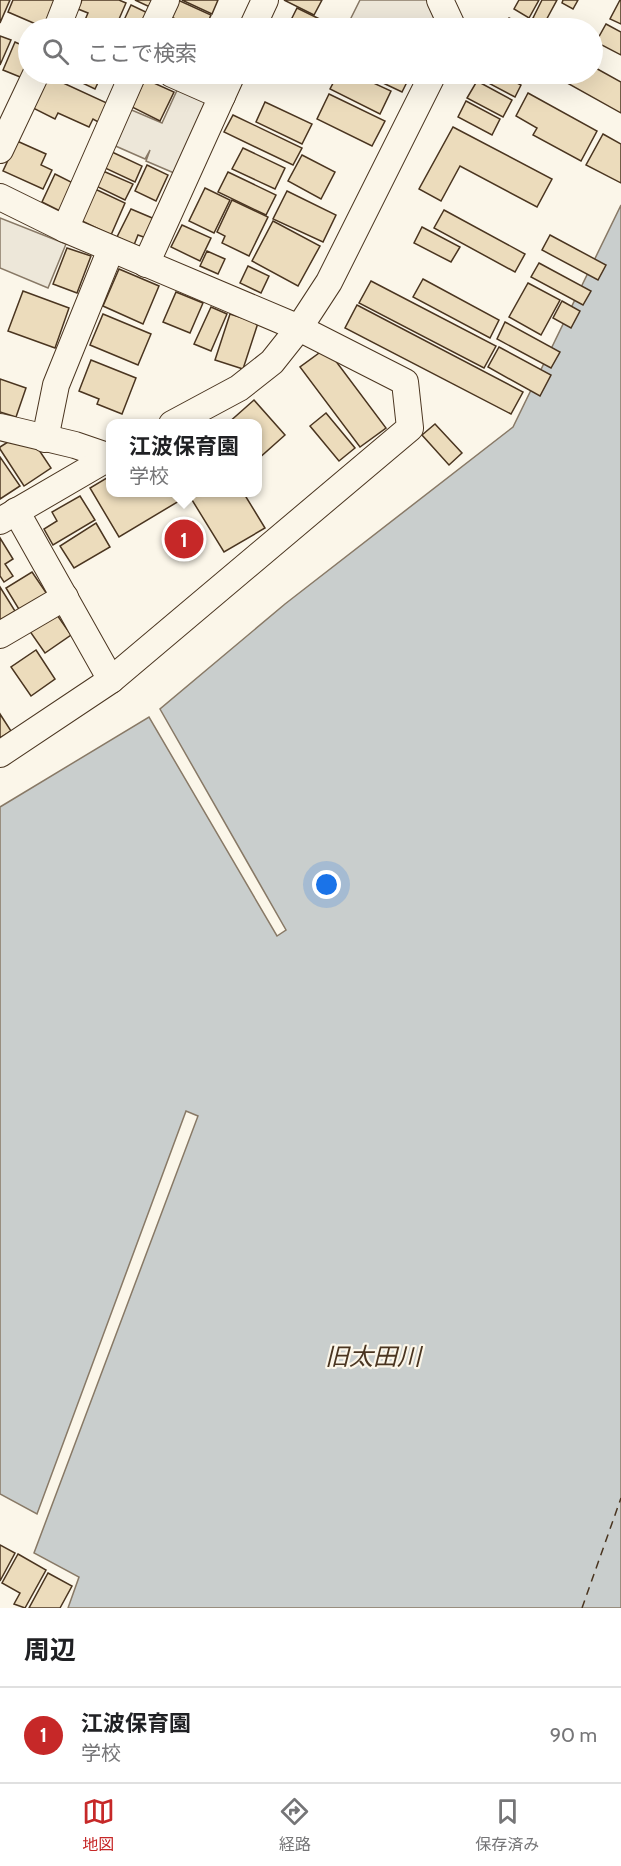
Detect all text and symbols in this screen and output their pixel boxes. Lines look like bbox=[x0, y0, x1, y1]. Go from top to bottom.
search box bbox=[18, 18, 603, 84]
icon: search bbox=[39, 35, 72, 68]
text: ここで検索 bbox=[87, 40, 197, 67]
popup bbox=[106, 419, 262, 497]
text: 江波保育園 bbox=[129, 433, 239, 460]
text: 学校 bbox=[129, 464, 169, 488]
pin: 1 bbox=[164, 516, 204, 562]
your location bbox=[312, 870, 341, 899]
water label: 旧太田川 bbox=[325, 1342, 424, 1371]
text: 周辺 bbox=[24, 1634, 76, 1666]
text: 江波保育園 bbox=[81, 1710, 191, 1737]
text: 1 bbox=[40, 1723, 47, 1747]
text: 90 m bbox=[550, 1723, 597, 1747]
text: 学校 bbox=[81, 1741, 121, 1765]
tab: 地図 bbox=[82, 1795, 115, 1855]
tab: 経路 bbox=[278, 1795, 311, 1855]
tab: 保存済み bbox=[475, 1795, 539, 1855]

